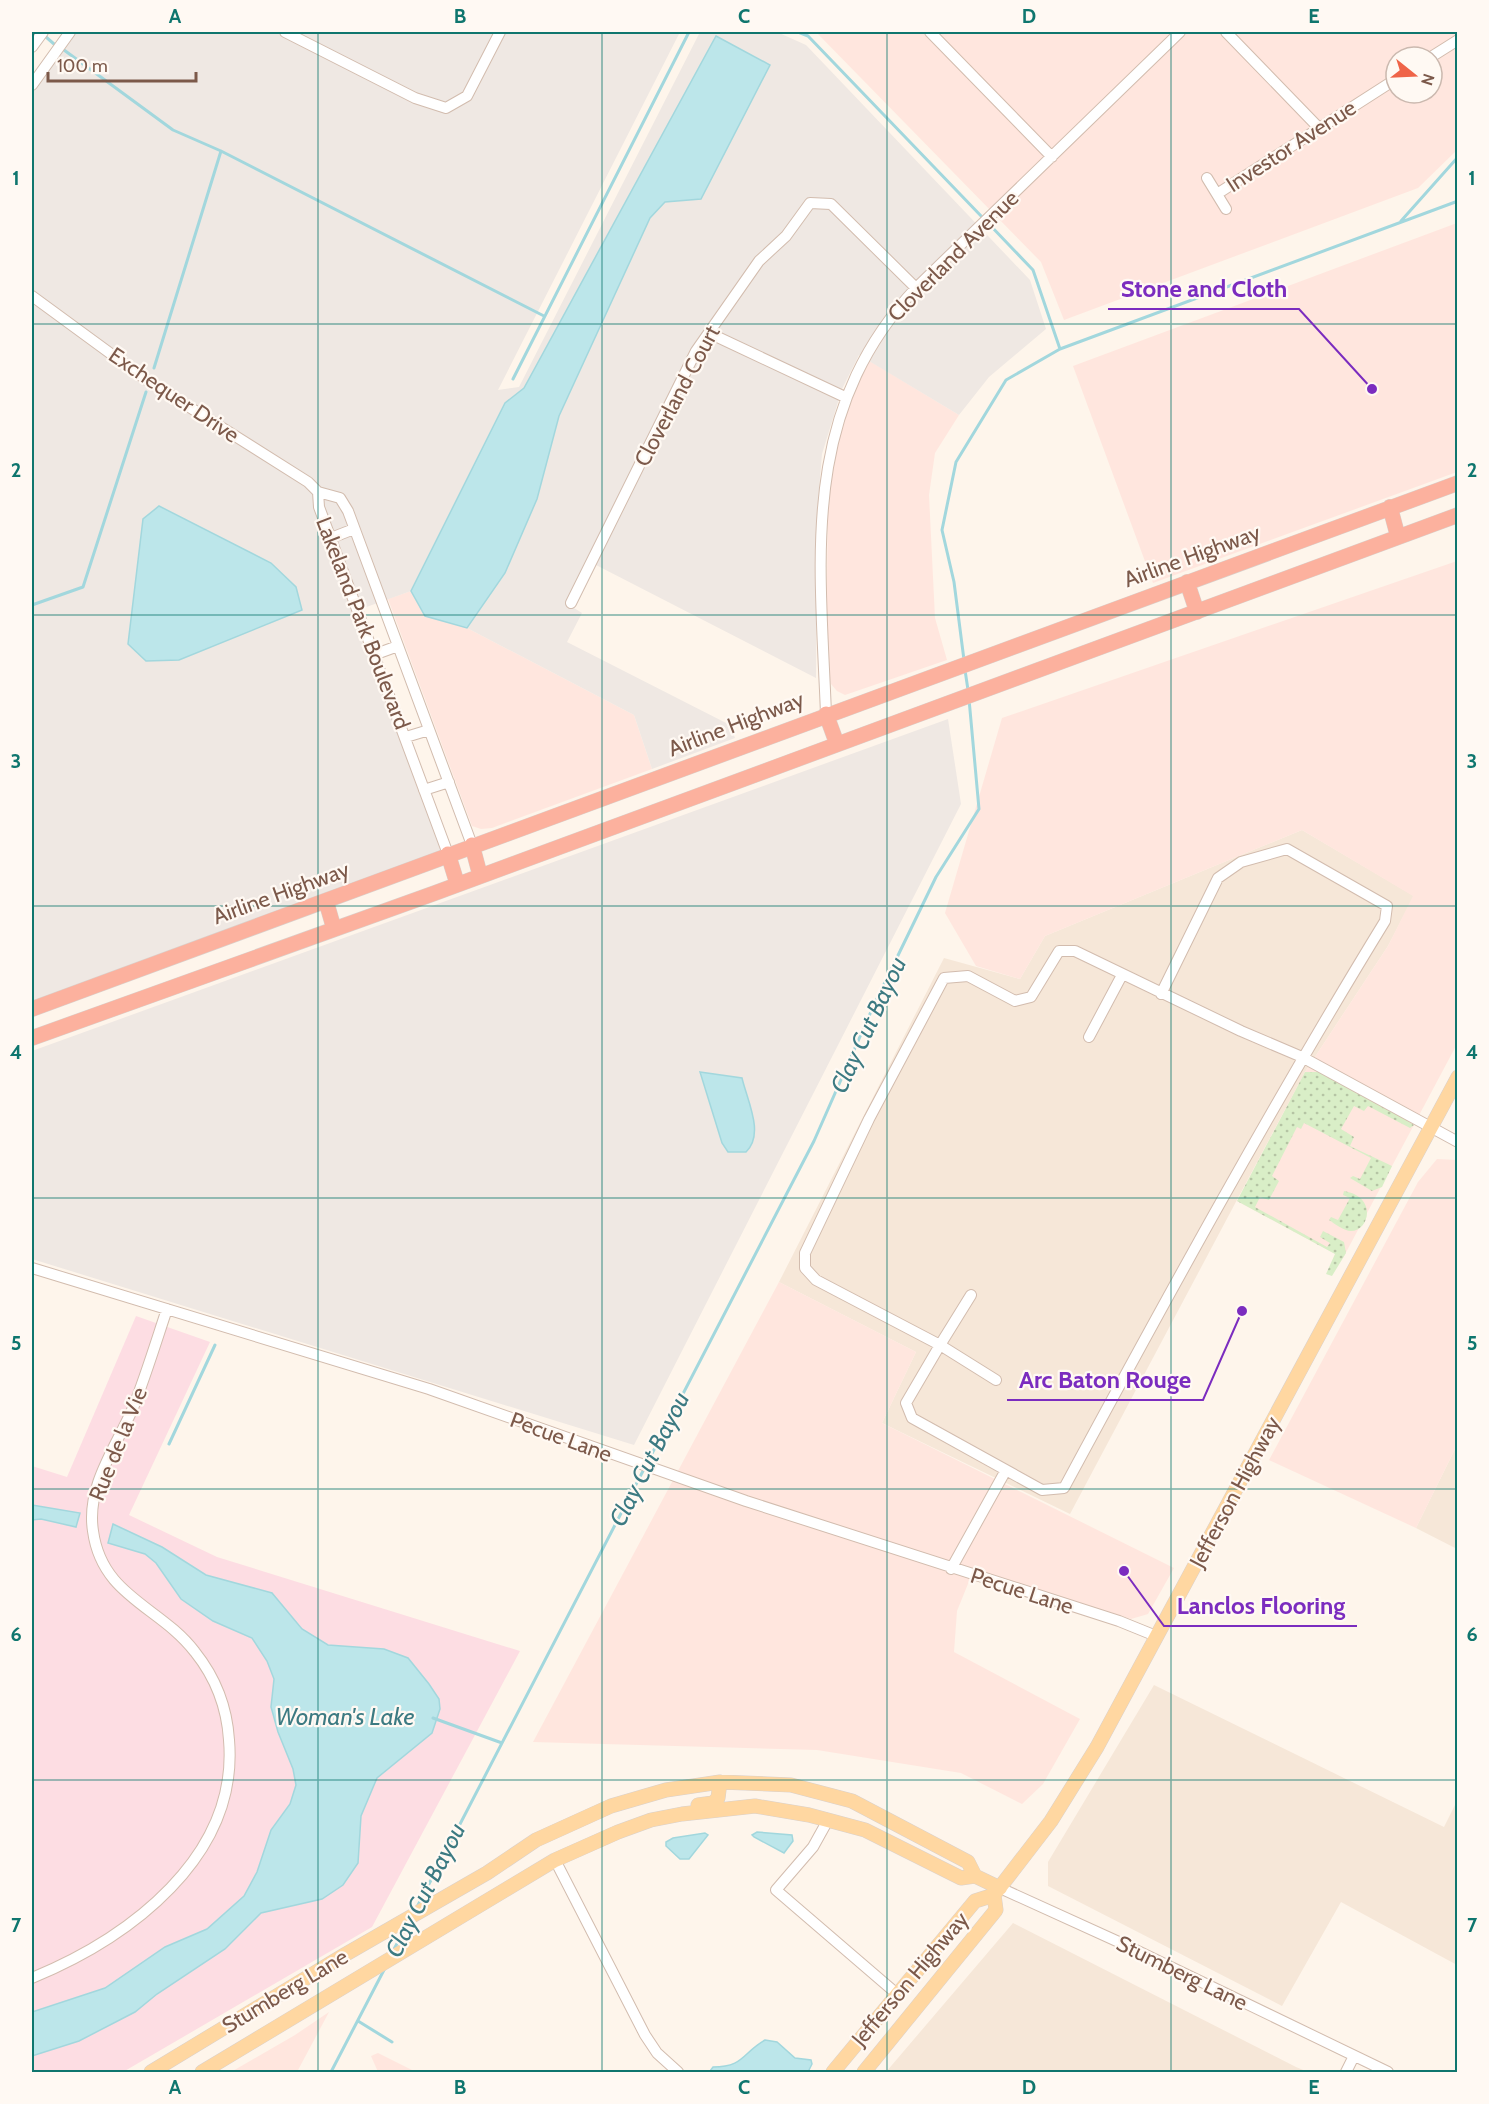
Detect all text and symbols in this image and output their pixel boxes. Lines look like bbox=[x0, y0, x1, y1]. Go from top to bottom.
text: A bbox=[169, 4, 182, 28]
text: B bbox=[454, 4, 466, 28]
text: C bbox=[738, 4, 750, 28]
text: D bbox=[1022, 4, 1036, 28]
text: E bbox=[1308, 4, 1320, 28]
scale bar bbox=[48, 45, 196, 83]
north arrow bbox=[1384, 45, 1444, 105]
text: 100 m bbox=[57, 55, 108, 77]
text: N bbox=[1417, 71, 1439, 88]
street label: Investor Avenue bbox=[1221, 94, 1361, 198]
text: 1 bbox=[12, 166, 20, 190]
text: 1 bbox=[1468, 166, 1476, 190]
street label: Cloverland Avenue bbox=[882, 185, 1024, 327]
callout: Stone and Cloth bbox=[1108, 267, 1299, 309]
text: Stone and Cloth bbox=[1121, 274, 1287, 303]
street label: Cloverland Court bbox=[629, 320, 726, 471]
street label: Exchequer Drive bbox=[104, 341, 244, 449]
text: 2 bbox=[11, 458, 21, 482]
text: 2 bbox=[1467, 458, 1477, 482]
street label: Lakeland Park Boulevard bbox=[310, 513, 416, 733]
street label: Airline Highway bbox=[1120, 519, 1264, 593]
street label: Airline Highway bbox=[664, 686, 808, 762]
text: 3 bbox=[11, 749, 21, 773]
text: 3 bbox=[1467, 749, 1477, 773]
street label: Airline Highway bbox=[209, 856, 353, 930]
water label: Clay Cut Bayou bbox=[824, 952, 912, 1098]
text: 4 bbox=[10, 1040, 22, 1064]
text: 4 bbox=[1466, 1040, 1478, 1064]
text: 5 bbox=[11, 1331, 21, 1355]
text: 5 bbox=[1467, 1331, 1477, 1355]
callout: Arc Baton Rouge bbox=[1007, 1358, 1203, 1400]
text: Arc Baton Rouge bbox=[1019, 1365, 1191, 1394]
street label: Rue de la Vie bbox=[83, 1383, 153, 1505]
water label: Clay Cut Bayou bbox=[603, 1387, 695, 1531]
street label: Pecue Lane bbox=[506, 1406, 616, 1468]
street label: Jefferson Highway bbox=[1183, 1412, 1286, 1573]
street label: Pecue Lane bbox=[967, 1562, 1077, 1620]
callout: Lanclos Flooring bbox=[1164, 1584, 1357, 1626]
text: Lanclos Flooring bbox=[1177, 1591, 1345, 1620]
text: 6 bbox=[10, 1622, 22, 1646]
text: 6 bbox=[1466, 1622, 1478, 1646]
water label: Woman's Lake bbox=[275, 1702, 415, 1731]
water label: Clay Cut Bayou bbox=[379, 1818, 471, 1962]
street label: Jefferson Highway bbox=[845, 1906, 974, 2053]
text: 7 bbox=[11, 1913, 22, 1937]
text: 7 bbox=[1467, 1913, 1478, 1937]
street label: Stumberg Lane bbox=[1112, 1930, 1252, 2016]
street label: Stumberg Lane bbox=[217, 1943, 353, 2039]
text: A bbox=[169, 2075, 182, 2099]
text: B bbox=[454, 2075, 466, 2099]
text: C bbox=[738, 2075, 750, 2099]
text: D bbox=[1022, 2075, 1036, 2099]
text: E bbox=[1308, 2075, 1320, 2099]

